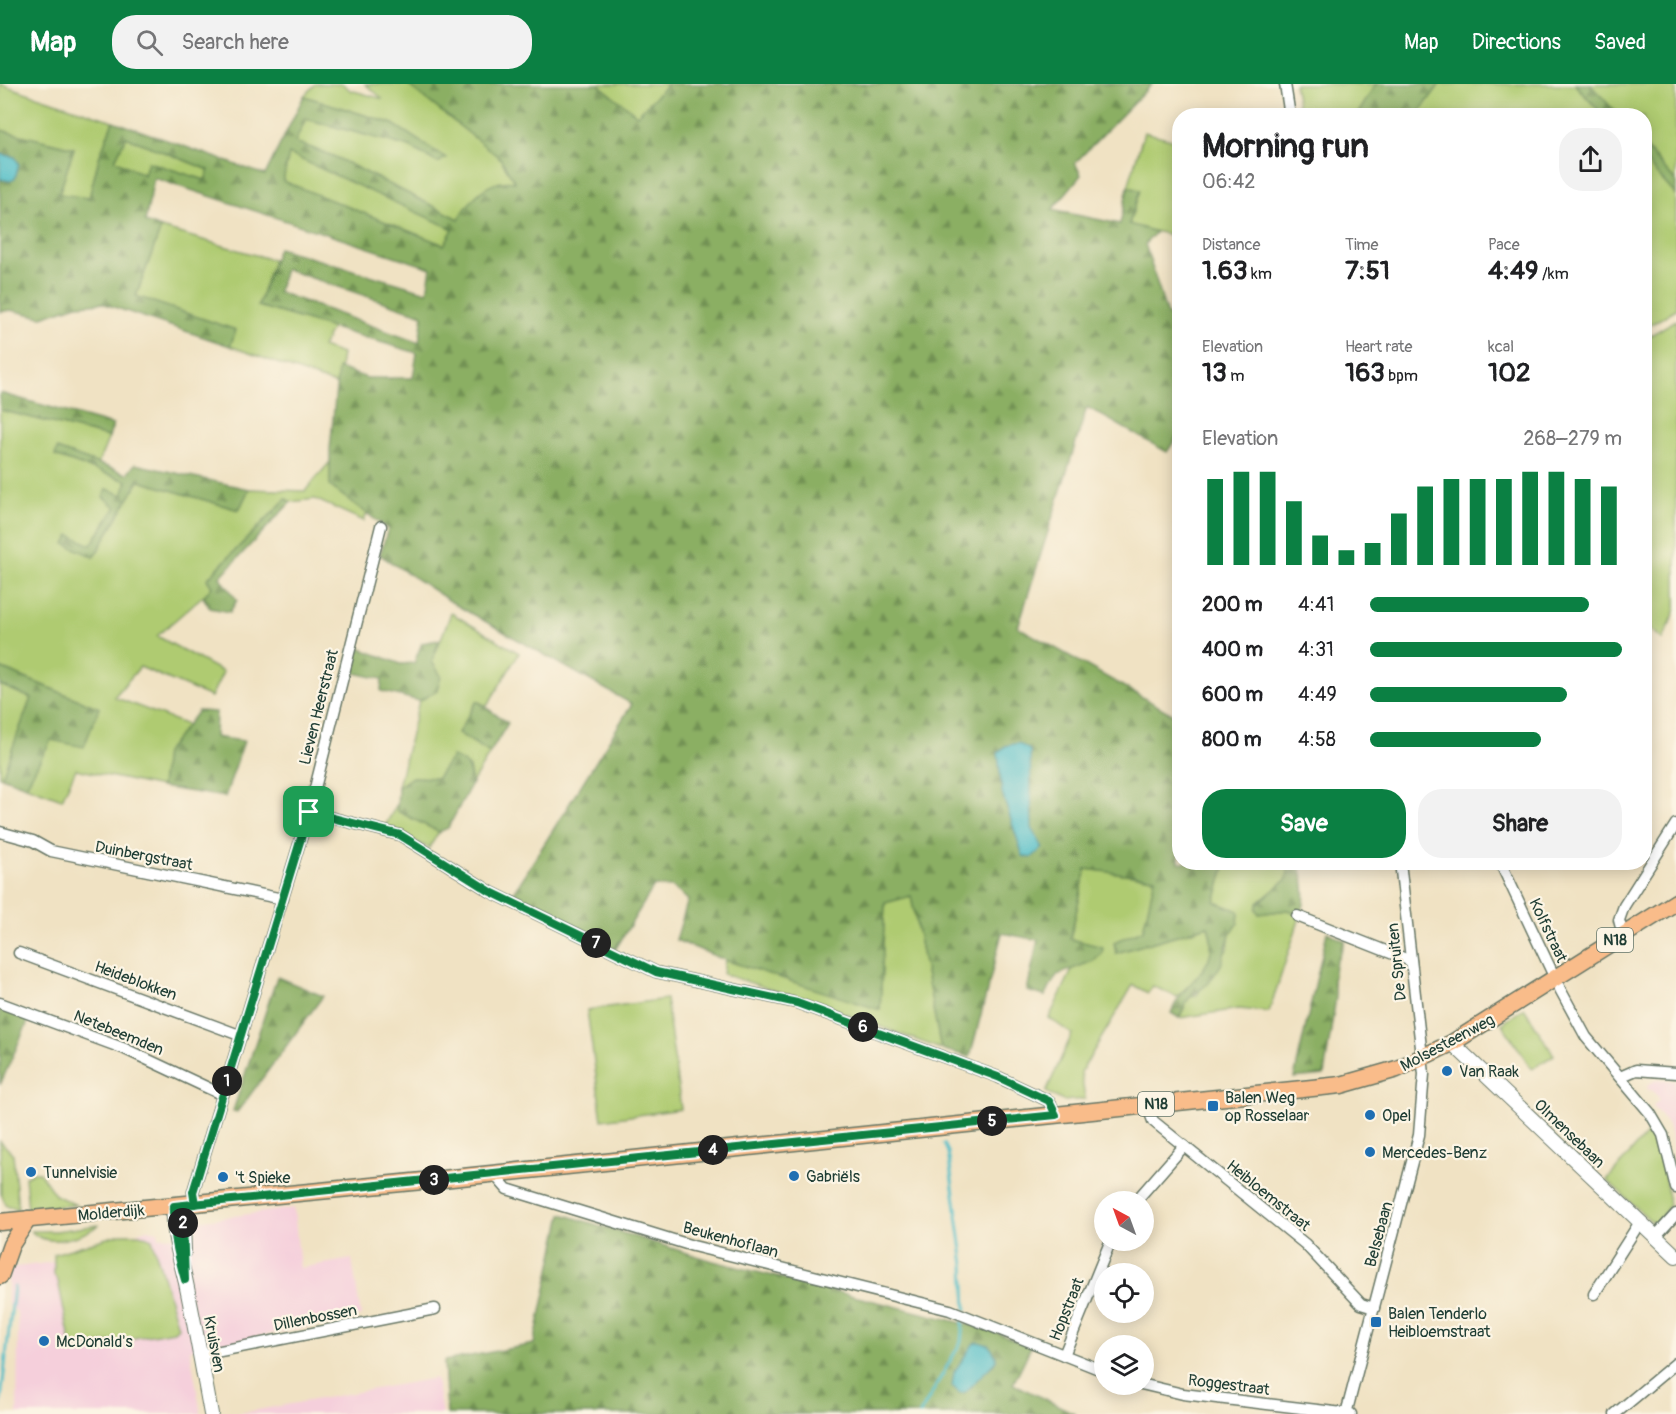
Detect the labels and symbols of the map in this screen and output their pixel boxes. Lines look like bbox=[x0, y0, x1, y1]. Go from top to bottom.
street label: Lieven Heerstraat bbox=[295, 647, 343, 767]
pin bbox=[283, 786, 334, 837]
street label: Duinbergstraat bbox=[93, 837, 195, 875]
street label: Kolfstraat bbox=[1525, 895, 1572, 966]
street label: De Spruiten bbox=[1383, 922, 1411, 1002]
pin: 7 bbox=[581, 928, 611, 958]
road number: N18 bbox=[1597, 928, 1633, 952]
street label: Heideblokken bbox=[92, 957, 180, 1005]
street label: Netebeemden bbox=[71, 1006, 167, 1060]
street label: Molsesteenweg bbox=[1397, 1010, 1498, 1076]
pin: 6 bbox=[848, 1012, 878, 1042]
place label: Van Raak bbox=[1459, 1062, 1519, 1082]
marker: Van Raak bbox=[1440, 1064, 1454, 1078]
pin: 1 bbox=[212, 1066, 242, 1096]
place label: Balen Weg op Rosselaar bbox=[1225, 1088, 1310, 1126]
road number: N18 bbox=[1138, 1092, 1174, 1116]
street label: Olmensebaan bbox=[1530, 1095, 1609, 1172]
marker: Balen Weg op Rosselaar bbox=[1206, 1099, 1220, 1113]
pin: 5 bbox=[977, 1106, 1007, 1136]
place label: Opel bbox=[1382, 1106, 1411, 1126]
marker: Opel bbox=[1363, 1108, 1377, 1122]
pin: 4 bbox=[698, 1135, 728, 1165]
place label: Mercedes-Benz bbox=[1382, 1143, 1487, 1163]
marker: Mercedes-Benz bbox=[1363, 1145, 1377, 1159]
street label: Heibloemstraat bbox=[1222, 1156, 1315, 1236]
place label: Tunnelvisie bbox=[43, 1163, 117, 1183]
marker: Tunnelvisie bbox=[24, 1165, 38, 1179]
pin: 3 bbox=[419, 1165, 449, 1195]
place label: Gabriëls bbox=[806, 1167, 860, 1187]
place label: 't Spieke bbox=[235, 1168, 290, 1188]
marker: Gabriëls bbox=[787, 1169, 801, 1183]
marker: 't Spieke bbox=[216, 1170, 230, 1184]
north arrow bbox=[1094, 1191, 1154, 1251]
street label: Belsebaan bbox=[1361, 1199, 1397, 1269]
street label: Molderdijk bbox=[77, 1200, 146, 1226]
pin: 2 bbox=[168, 1208, 198, 1238]
street label: Beukenhoflaan bbox=[681, 1218, 781, 1262]
street label: Hopstraat bbox=[1045, 1274, 1089, 1344]
street label: Dillenbossen bbox=[272, 1300, 359, 1336]
place label: Balen Tenderlo Heibloemstraat bbox=[1388, 1304, 1491, 1342]
street label: Kruisven bbox=[199, 1314, 229, 1374]
marker: Balen Tenderlo Heibloemstraat bbox=[1369, 1315, 1383, 1329]
place label: McDonald's bbox=[56, 1332, 133, 1352]
marker: McDonald's bbox=[37, 1334, 51, 1348]
street label: Roggestraat bbox=[1187, 1370, 1271, 1400]

